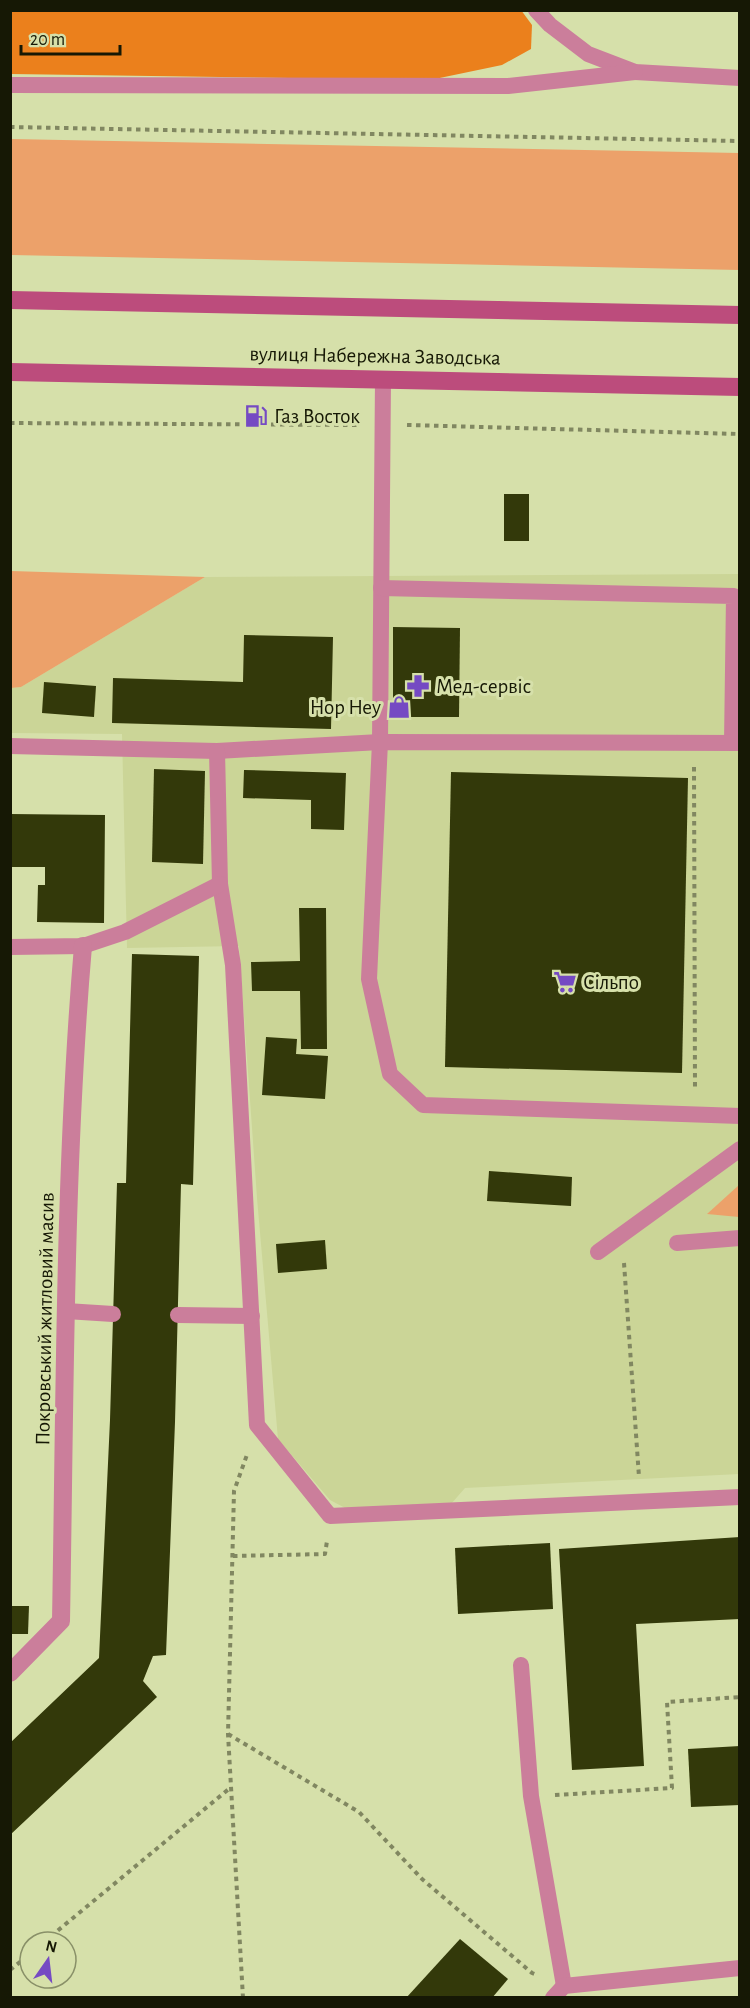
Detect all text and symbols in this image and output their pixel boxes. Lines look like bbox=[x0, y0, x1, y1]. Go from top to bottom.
scale bar bbox=[21, 18, 120, 56]
text: 20 m bbox=[30, 31, 65, 49]
street label: вулиця Набережна Заводська bbox=[249, 343, 501, 369]
fuel station icon: Газ Восток bbox=[243, 403, 269, 429]
place label: Газ Восток bbox=[274, 406, 360, 427]
pharmacy icon: Мед-сервіс bbox=[405, 673, 431, 699]
place label: Мед-сервіс bbox=[436, 676, 531, 697]
shop icon: Hop Hey bbox=[386, 694, 412, 720]
place label: Hop Hey bbox=[310, 697, 381, 718]
supermarket icon: Сільпо bbox=[552, 969, 578, 995]
place label: Сільпо bbox=[583, 972, 639, 993]
street label: Покровський житловий масив bbox=[32, 1192, 58, 1446]
north arrow bbox=[18, 1930, 78, 1990]
text: N bbox=[44, 1937, 59, 1956]

